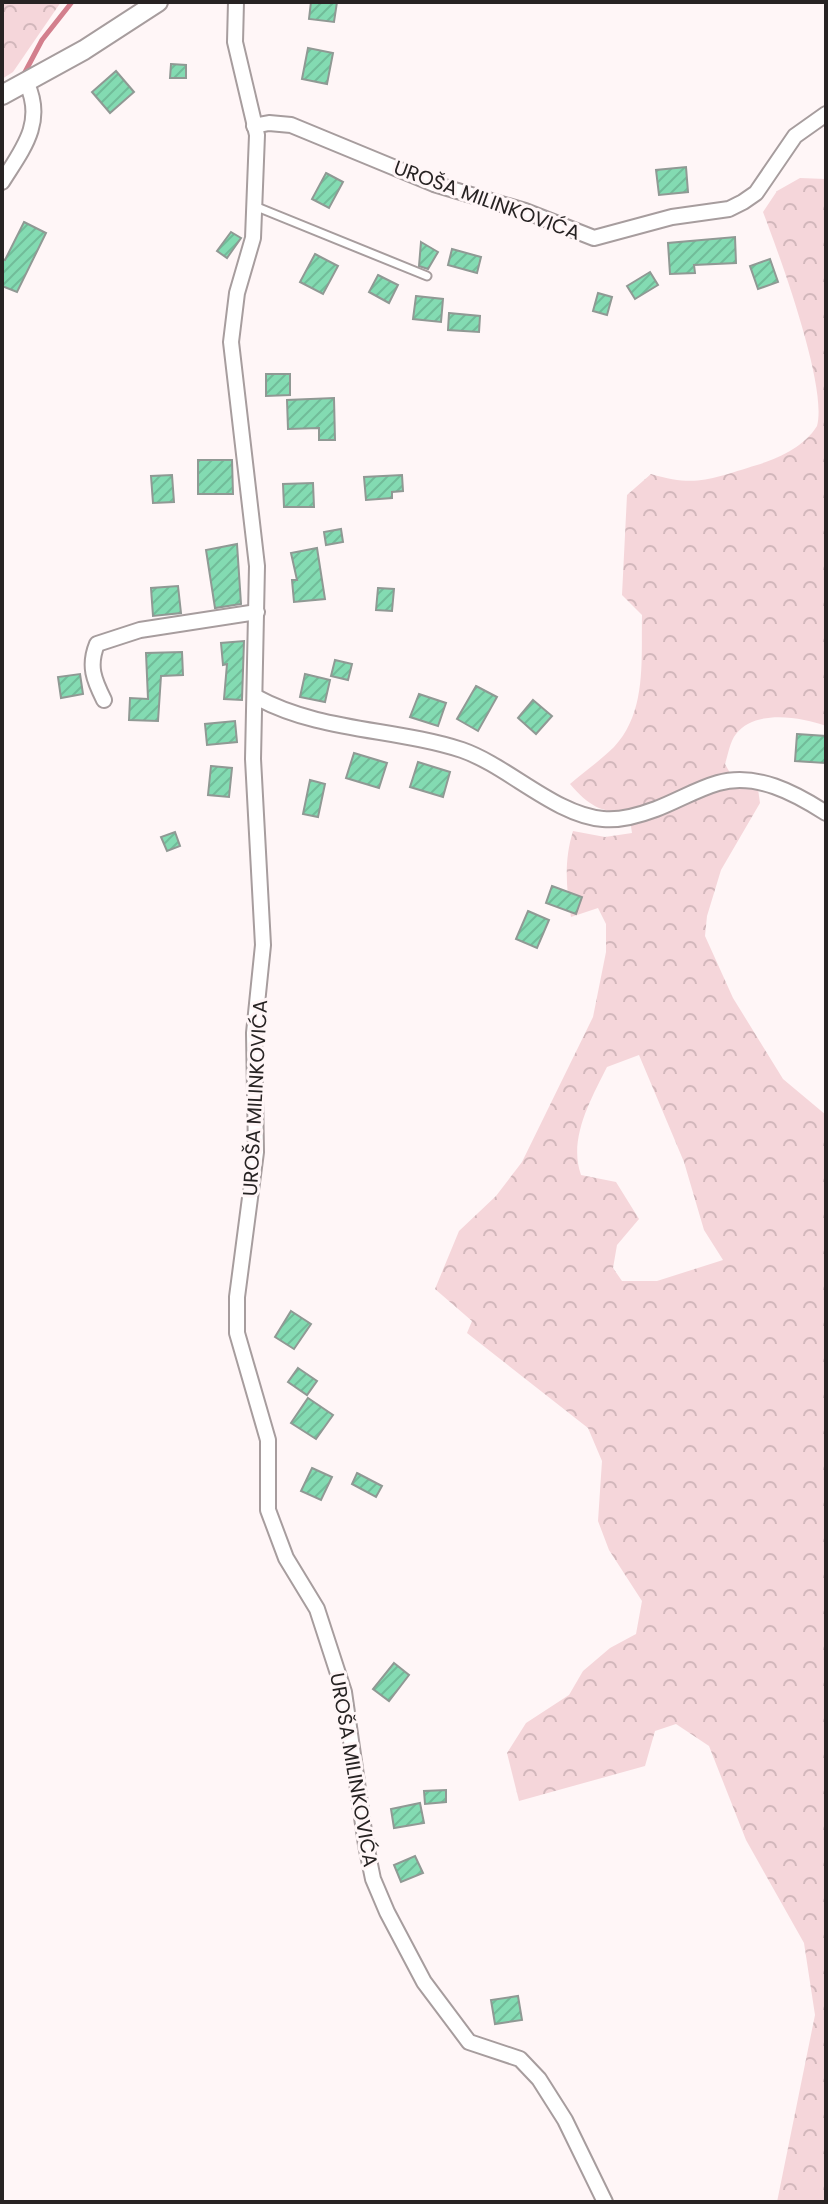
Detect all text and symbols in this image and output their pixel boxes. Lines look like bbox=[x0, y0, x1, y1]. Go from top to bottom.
street label: UROŠA MILINKOVIĆA bbox=[390, 153, 584, 247]
street label: UROŠA MILINKOVIĆA bbox=[236, 999, 274, 1197]
street label: UROŠA MILINKOVIĆA bbox=[323, 1671, 385, 1869]

